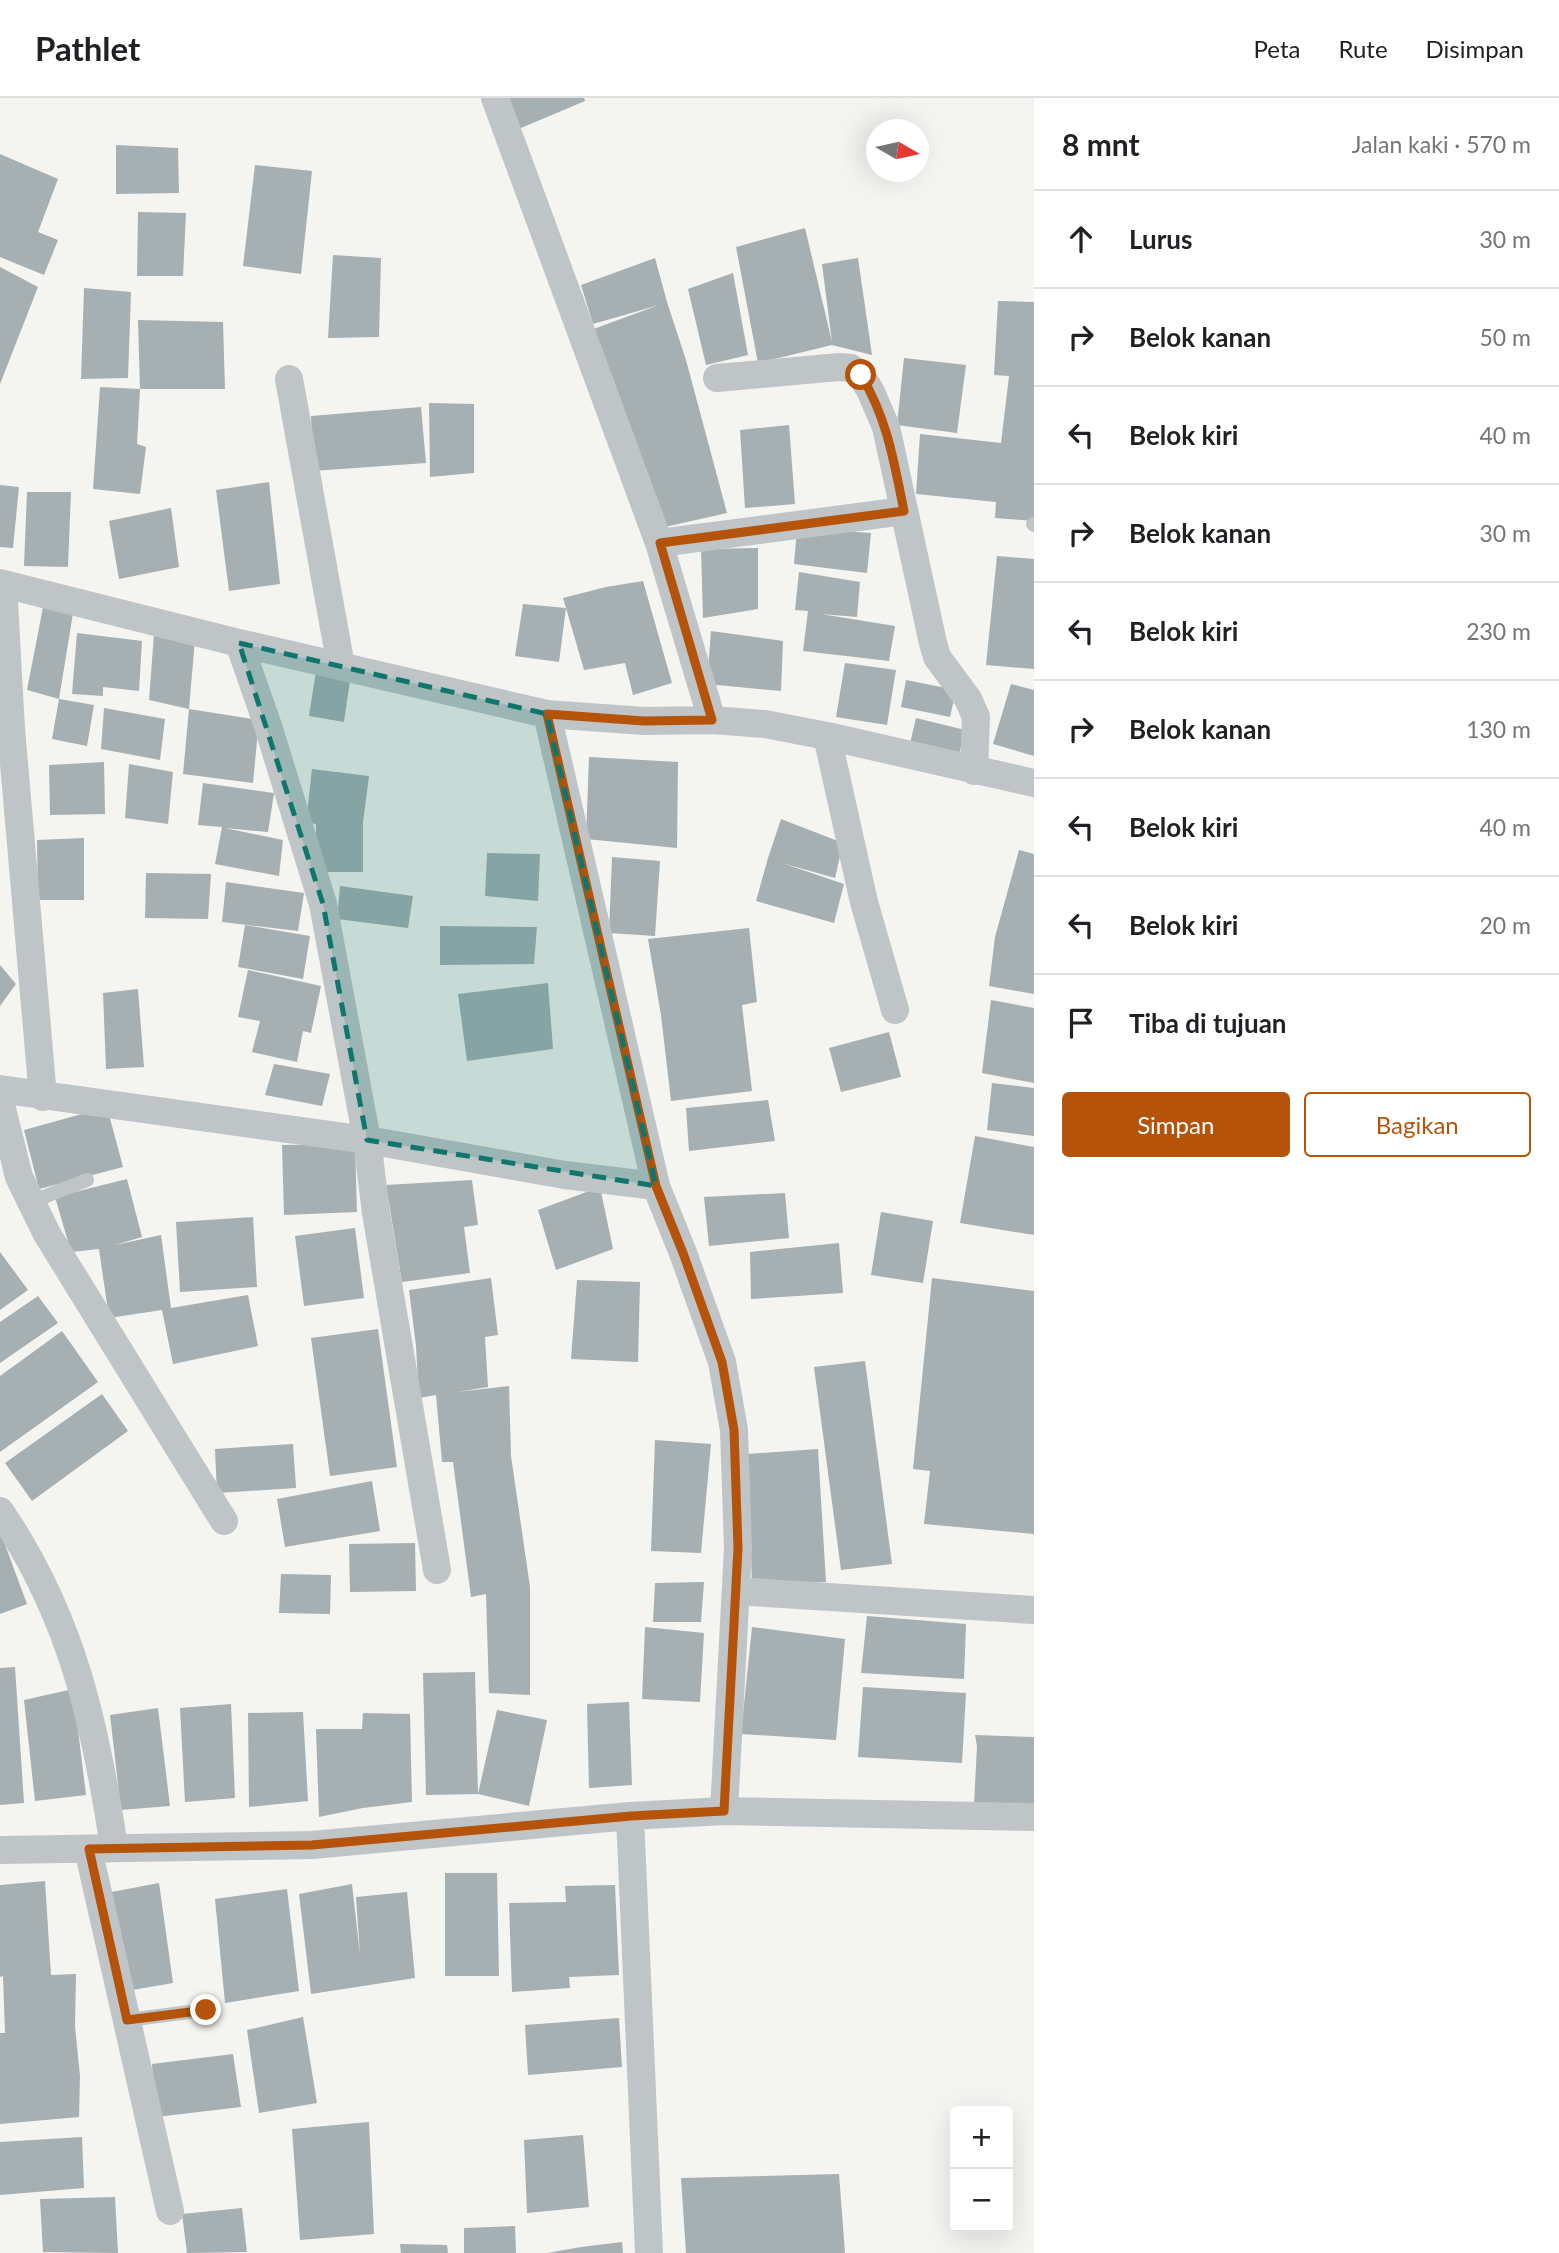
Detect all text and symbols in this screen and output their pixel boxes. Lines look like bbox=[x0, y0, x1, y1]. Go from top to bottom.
text: Pathlet bbox=[35, 28, 140, 68]
text: Peta bbox=[1254, 34, 1300, 63]
text: Rute bbox=[1338, 34, 1388, 63]
text: Disimpan bbox=[1426, 34, 1524, 63]
north arrow bbox=[866, 119, 929, 182]
text: 8 mnt bbox=[1062, 126, 1140, 162]
text: Jalan kaki · 570 m bbox=[1352, 130, 1531, 158]
icon: ahead bbox=[1062, 220, 1100, 258]
text: Lurus bbox=[1129, 223, 1192, 255]
text: 30 m bbox=[1480, 225, 1531, 253]
icon: right bbox=[1062, 318, 1100, 356]
text: Belok kanan bbox=[1129, 321, 1271, 353]
text: 50 m bbox=[1480, 323, 1531, 351]
route start bbox=[845, 359, 876, 390]
icon: left bbox=[1062, 416, 1100, 454]
text: Belok kiri bbox=[1129, 419, 1238, 451]
text: 40 m bbox=[1480, 421, 1531, 449]
icon: right bbox=[1062, 514, 1100, 552]
text: Belok kanan bbox=[1129, 517, 1271, 549]
text: 30 m bbox=[1480, 519, 1531, 547]
icon: left bbox=[1062, 612, 1100, 650]
text: Belok kiri bbox=[1129, 615, 1238, 647]
text: 230 m bbox=[1466, 617, 1531, 645]
icon: right bbox=[1062, 710, 1100, 748]
text: Belok kanan bbox=[1129, 713, 1271, 745]
text: 130 m bbox=[1466, 715, 1531, 743]
icon: left bbox=[1062, 808, 1100, 846]
text: Belok kiri bbox=[1129, 811, 1238, 843]
text: 40 m bbox=[1480, 813, 1531, 841]
icon: left bbox=[1062, 906, 1100, 944]
text: Belok kiri bbox=[1129, 909, 1238, 941]
text: 20 m bbox=[1480, 911, 1531, 939]
icon: arrive bbox=[1062, 1004, 1100, 1042]
text: Tiba di tujuan bbox=[1129, 1007, 1287, 1039]
button: Simpan bbox=[1062, 1092, 1290, 1157]
button: Bagikan bbox=[1304, 1092, 1531, 1157]
route end bbox=[190, 1994, 221, 2025]
map controls bbox=[950, 2106, 1013, 2232]
button: + bbox=[950, 2106, 1013, 2169]
button: − bbox=[950, 2169, 1013, 2232]

